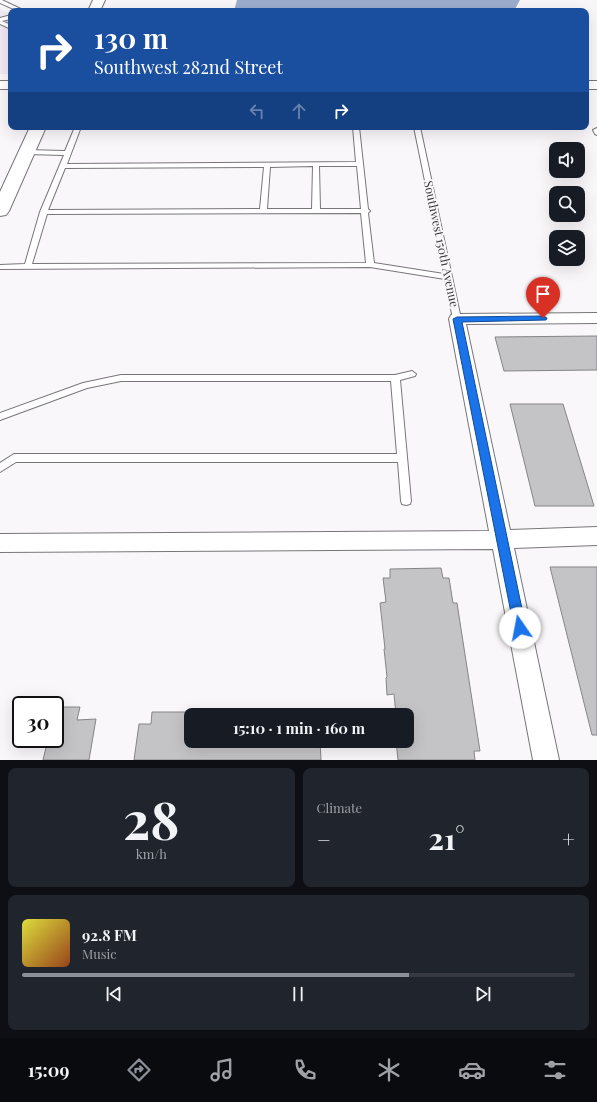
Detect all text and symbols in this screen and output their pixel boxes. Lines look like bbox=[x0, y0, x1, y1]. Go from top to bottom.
text: 130 m bbox=[94, 19, 168, 56]
icon: right bbox=[28, 24, 80, 76]
text: Southwest 282nd Street bbox=[94, 55, 283, 79]
icon: left bbox=[246, 100, 268, 122]
icon: ahead bbox=[288, 100, 310, 122]
icon: right bbox=[330, 100, 352, 122]
map controls bbox=[549, 142, 585, 266]
button: sound bbox=[549, 142, 585, 178]
street label: Southwest 150th Avenue bbox=[421, 179, 463, 308]
button: search bbox=[549, 186, 585, 222]
button: layers bbox=[549, 230, 585, 266]
pin bbox=[526, 277, 560, 318]
icon: arrive bbox=[532, 283, 554, 305]
position arrow bbox=[499, 607, 541, 649]
speed limit sign: 30 bbox=[12, 696, 64, 748]
text: 15:10 · 1 min · 160 m bbox=[233, 718, 365, 738]
text: 28 bbox=[123, 784, 179, 853]
text: Climate bbox=[317, 799, 362, 816]
text: 21° bbox=[428, 818, 465, 858]
text: − bbox=[317, 824, 331, 854]
text: + bbox=[562, 824, 575, 854]
text: km/h bbox=[136, 845, 167, 862]
text: 92.8 FM bbox=[82, 925, 137, 945]
text: Music bbox=[82, 945, 117, 962]
icon: previous bbox=[103, 983, 125, 1005]
icon: pause bbox=[287, 983, 309, 1005]
icon: next bbox=[472, 983, 494, 1005]
icon: directions bbox=[125, 1056, 153, 1084]
icon: music bbox=[208, 1056, 236, 1084]
icon: phone bbox=[291, 1056, 319, 1084]
icon: climate bbox=[375, 1056, 403, 1084]
icon: car bbox=[458, 1056, 486, 1084]
icon: filters bbox=[541, 1056, 569, 1084]
text: 15:09 bbox=[28, 1058, 69, 1082]

